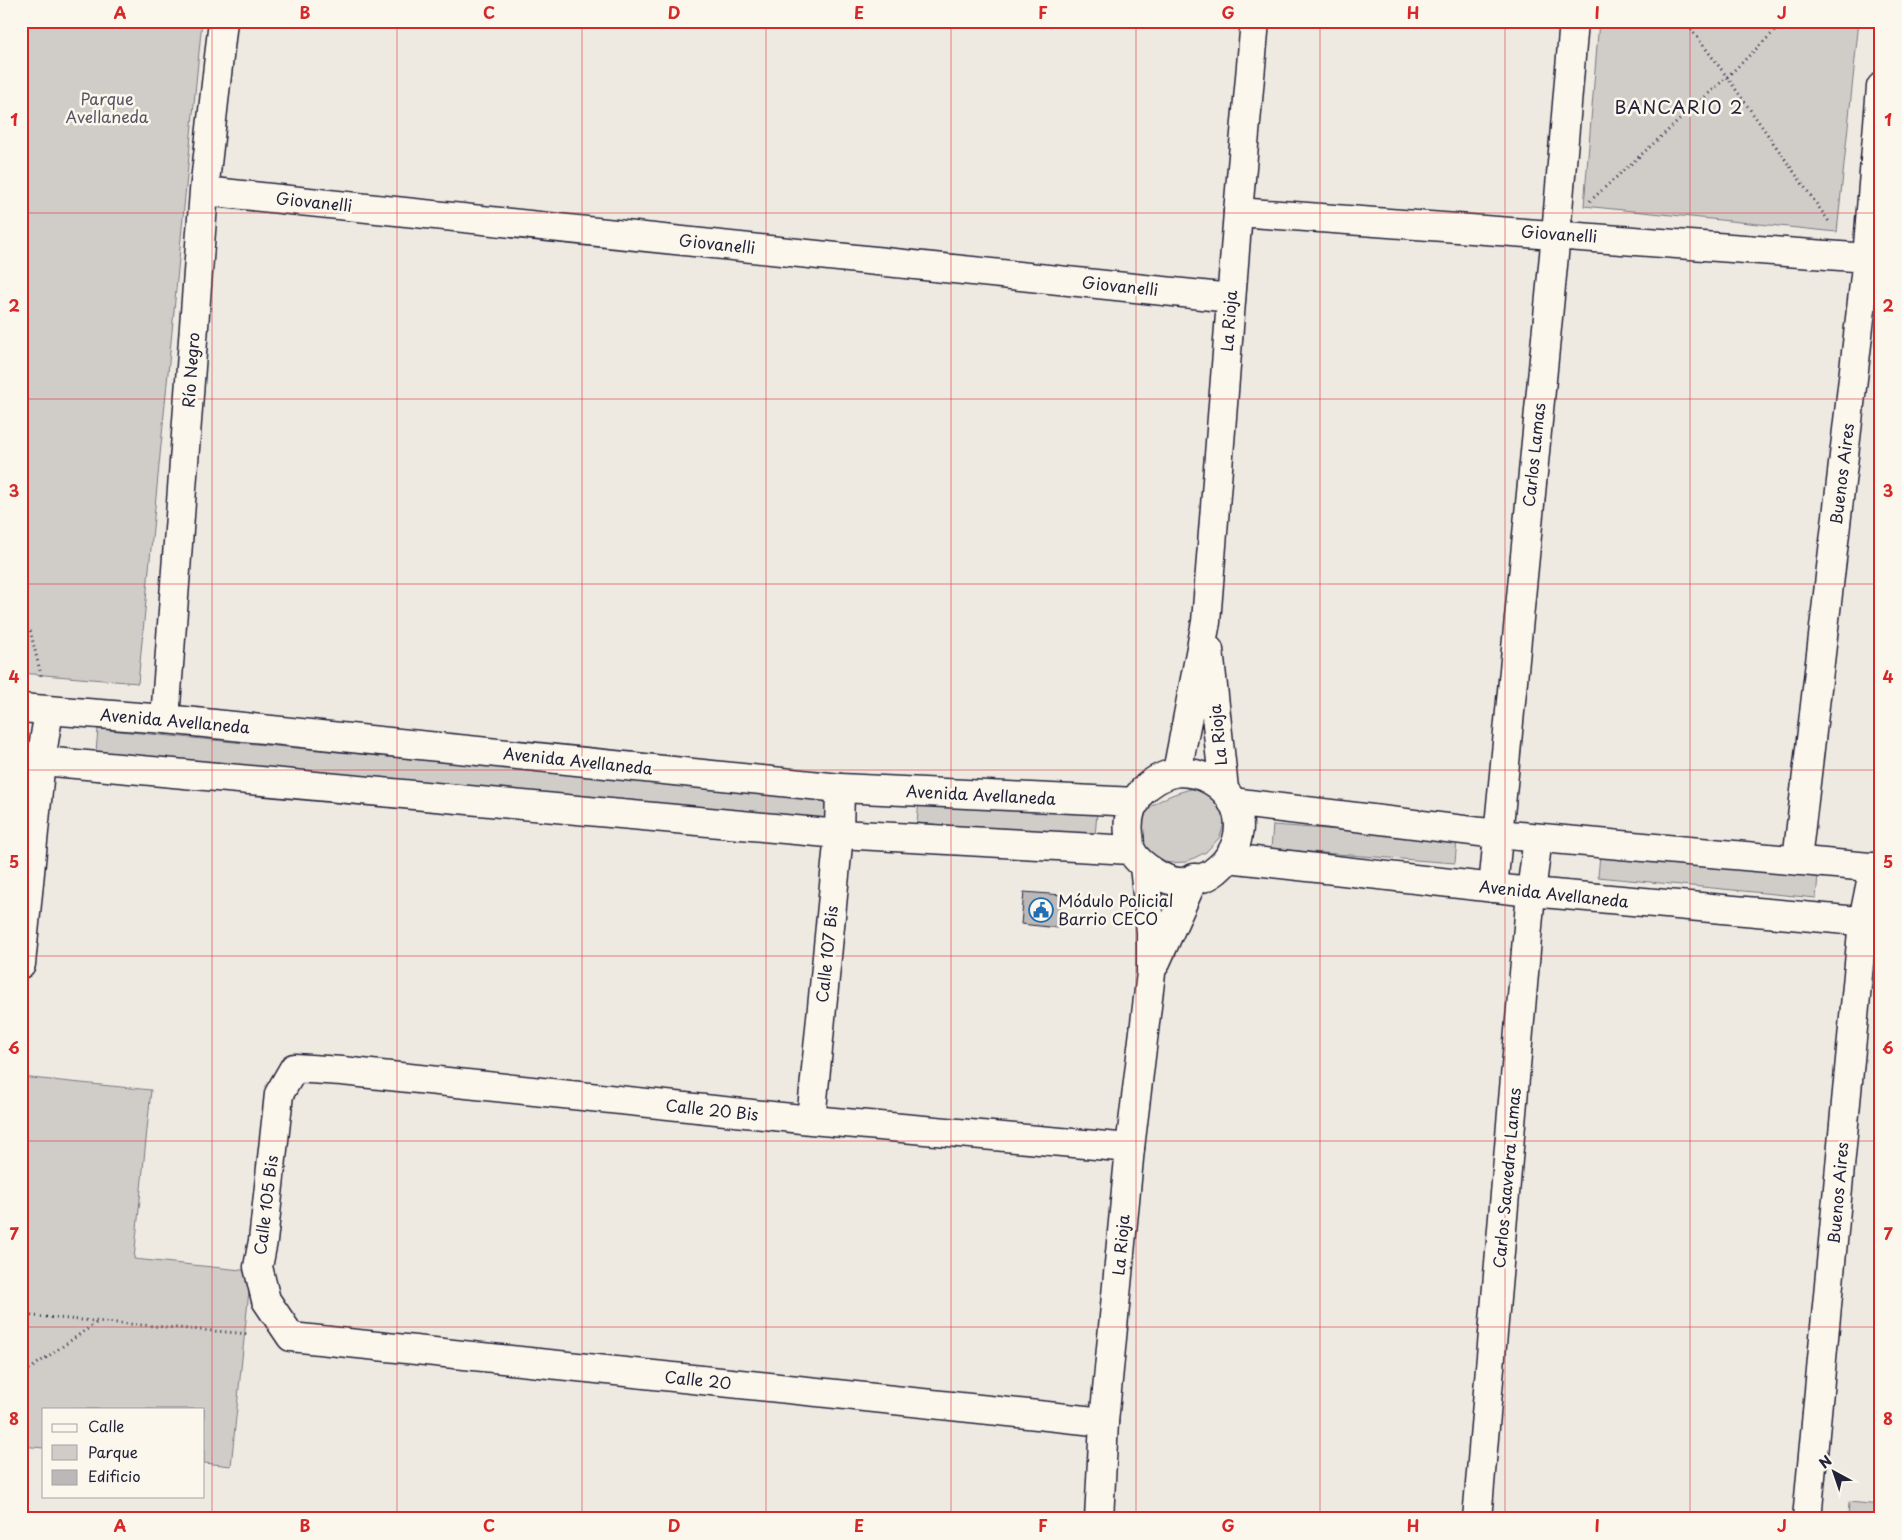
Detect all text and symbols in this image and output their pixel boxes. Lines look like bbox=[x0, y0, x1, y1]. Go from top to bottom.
text: A bbox=[114, 0, 127, 24]
text: B bbox=[300, 0, 311, 24]
text: C bbox=[483, 0, 495, 24]
text: D bbox=[668, 0, 680, 24]
text: E bbox=[854, 0, 864, 24]
text: F bbox=[1038, 0, 1048, 24]
text: G bbox=[1221, 0, 1235, 24]
text: H bbox=[1407, 0, 1419, 24]
text: I bbox=[1594, 0, 1600, 24]
text: J bbox=[1777, 0, 1787, 24]
park label: Parque Avellaneda bbox=[65, 86, 149, 128]
district label: BANCARIO 2 bbox=[1615, 93, 1743, 120]
text: 1 bbox=[10, 107, 18, 131]
text: 1 bbox=[1884, 107, 1892, 131]
street label: Giovanelli bbox=[275, 185, 353, 217]
street label: Giovanelli bbox=[1520, 218, 1598, 248]
street label: Giovanelli bbox=[678, 227, 756, 259]
street label: Giovanelli bbox=[1081, 269, 1159, 301]
street label: La Rioja bbox=[1214, 289, 1242, 352]
text: 2 bbox=[8, 293, 20, 317]
text: 2 bbox=[1882, 293, 1894, 317]
street label: Río Negro bbox=[175, 331, 205, 408]
street label: Carlos Lamas bbox=[1516, 402, 1550, 508]
street label: Buenos Aires bbox=[1823, 422, 1859, 526]
text: 3 bbox=[9, 478, 19, 502]
text: 3 bbox=[1883, 478, 1893, 502]
text: 4 bbox=[9, 664, 20, 688]
text: 4 bbox=[1883, 664, 1894, 688]
street label: Avenida Avellaneda bbox=[99, 702, 251, 739]
street label: La Rioja bbox=[1202, 703, 1232, 767]
street label: Avenida Avellaneda bbox=[502, 740, 654, 780]
street label: Avenida Avellaneda bbox=[906, 778, 1057, 810]
text: 5 bbox=[9, 849, 19, 873]
text: 5 bbox=[1883, 849, 1893, 873]
street label: Avenida Avellaneda bbox=[1478, 873, 1630, 913]
place label: Módulo Policial Barrio CECO bbox=[1058, 888, 1173, 930]
public building icon: Módulo Policial Barrio CECO bbox=[1028, 897, 1054, 923]
street label: Calle 107 Bis bbox=[809, 904, 843, 1004]
text: 6 bbox=[8, 1035, 20, 1059]
text: 6 bbox=[1882, 1035, 1894, 1059]
street label: Carlos Saavedra Lamas bbox=[1486, 1087, 1526, 1269]
street label: Calle 20 Bis bbox=[664, 1092, 760, 1126]
street label: Buenos Aires bbox=[1821, 1141, 1853, 1245]
street label: Calle 105 Bis bbox=[247, 1154, 283, 1256]
street label: La Rioja bbox=[1105, 1213, 1135, 1277]
text: 7 bbox=[9, 1221, 19, 1245]
text: 7 bbox=[1883, 1221, 1893, 1245]
street label: Calle 20 bbox=[664, 1364, 733, 1394]
text: 8 bbox=[9, 1406, 19, 1430]
text: 8 bbox=[1883, 1406, 1893, 1430]
legend bbox=[42, 1408, 205, 1498]
text: Calle bbox=[88, 1414, 125, 1437]
text: Parque bbox=[88, 1440, 138, 1463]
north arrow bbox=[1810, 1448, 1860, 1498]
text: N bbox=[1814, 1450, 1836, 1473]
text: Edificio bbox=[88, 1464, 141, 1487]
text: A bbox=[114, 1513, 127, 1537]
text: B bbox=[300, 1513, 311, 1537]
text: C bbox=[483, 1513, 495, 1537]
text: D bbox=[668, 1513, 680, 1537]
text: E bbox=[854, 1513, 864, 1537]
text: F bbox=[1038, 1513, 1048, 1537]
text: G bbox=[1221, 1513, 1235, 1537]
text: H bbox=[1407, 1513, 1419, 1537]
text: I bbox=[1594, 1513, 1600, 1537]
text: J bbox=[1777, 1513, 1787, 1537]

